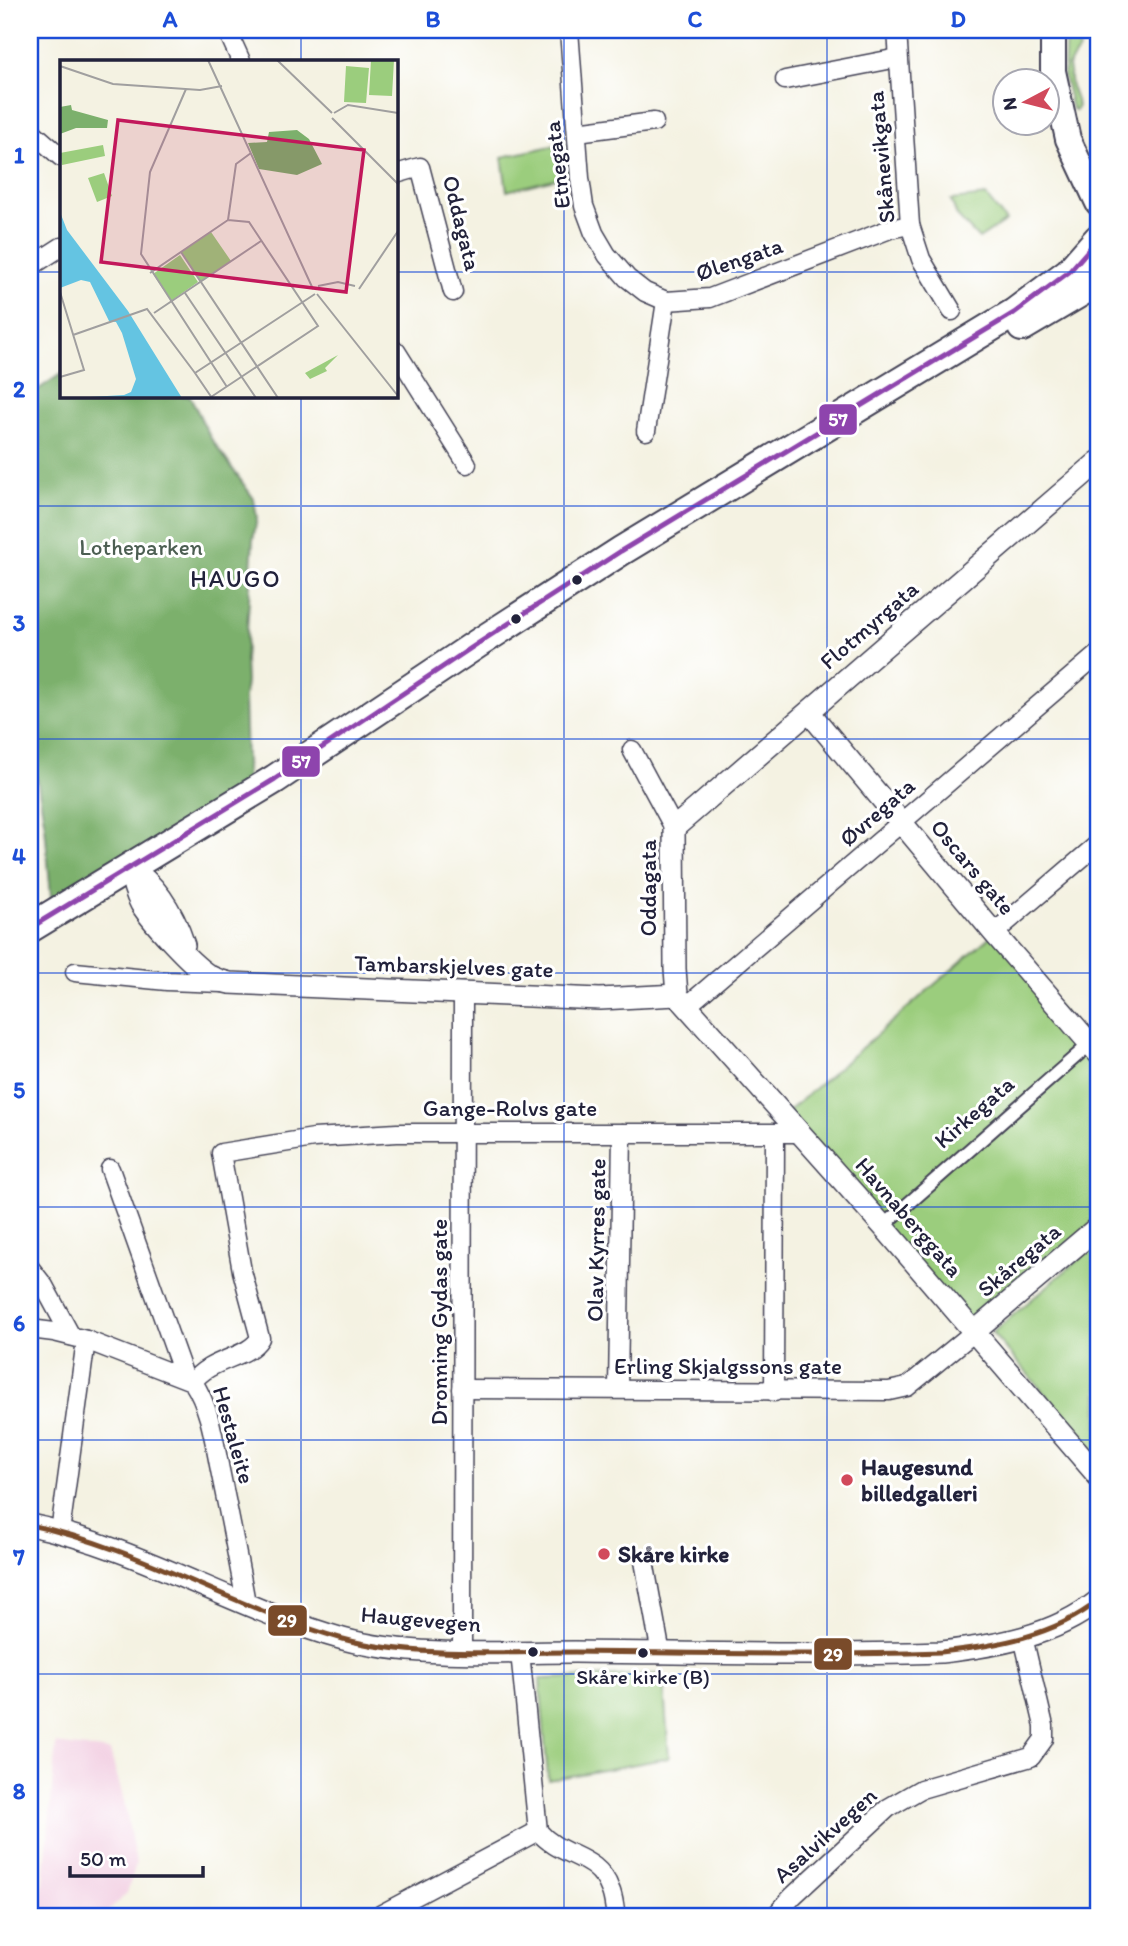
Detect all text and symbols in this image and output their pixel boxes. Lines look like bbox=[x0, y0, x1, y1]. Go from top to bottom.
text: A bbox=[162, 5, 178, 33]
text: B bbox=[426, 5, 441, 33]
text: C bbox=[688, 5, 703, 33]
text: D bbox=[950, 5, 966, 33]
inset map bbox=[60, 60, 397, 397]
north arrow bbox=[992, 66, 1062, 136]
street label: Skånevikgata bbox=[861, 90, 901, 224]
text: N bbox=[997, 96, 1022, 112]
street label: Etnegata bbox=[538, 119, 576, 211]
text: 1 bbox=[14, 141, 25, 169]
street label: Oddagata bbox=[437, 172, 487, 274]
street label: Ølengata bbox=[692, 231, 786, 287]
text: 2 bbox=[13, 375, 26, 403]
line badge: 57 bbox=[818, 403, 858, 436]
text: 57 bbox=[828, 408, 848, 431]
park label: Lotheparken bbox=[79, 533, 203, 561]
district label: HAUGO bbox=[190, 564, 282, 593]
unlabelled marker bbox=[570, 573, 584, 587]
street label: Flotmyrgata bbox=[814, 575, 924, 675]
text: 3 bbox=[13, 609, 26, 637]
unlabelled marker bbox=[509, 612, 523, 626]
line badge: 57 bbox=[281, 745, 321, 778]
text: 57 bbox=[291, 750, 311, 773]
street label: Øvregata bbox=[834, 772, 920, 852]
street label: Oscars gate bbox=[925, 813, 1021, 921]
street label: Oddagata bbox=[634, 839, 662, 937]
text: 4 bbox=[12, 842, 26, 870]
street label: Tambarskjelves gate bbox=[354, 949, 554, 983]
street label: Kirkegata bbox=[928, 1070, 1020, 1154]
text: 5 bbox=[13, 1076, 25, 1104]
street label: Gange-Rolvs gate bbox=[423, 1094, 597, 1122]
street label: Havnaberggata bbox=[849, 1151, 969, 1283]
street label: Olav Kyrres gate bbox=[581, 1158, 611, 1322]
street label: Skåregata bbox=[972, 1217, 1066, 1303]
street label: Dronning Gydas gate bbox=[425, 1219, 453, 1425]
text: 6 bbox=[13, 1309, 25, 1337]
street label: Erling Skjalgssons gate bbox=[614, 1352, 842, 1380]
street label: Hestaleite bbox=[207, 1383, 261, 1487]
place label: Haugesund billedgalleri bbox=[861, 1453, 978, 1507]
marker: Haugesund billedgalleri bbox=[839, 1472, 855, 1488]
place label: Skåre kirke bbox=[618, 1540, 729, 1568]
text: 7 bbox=[12, 1543, 25, 1571]
marker: Skåre kirke bbox=[596, 1546, 612, 1562]
street label: Haugevegen bbox=[360, 1600, 482, 1638]
line badge: 29 bbox=[267, 1604, 308, 1637]
text: 29 bbox=[277, 1609, 297, 1632]
line badge: 29 bbox=[813, 1637, 853, 1671]
text: 29 bbox=[823, 1643, 843, 1666]
unlabelled marker bbox=[526, 1645, 540, 1659]
marker: Skåre kirke (B) bbox=[636, 1646, 650, 1660]
place label: Skåre kirke (B) bbox=[576, 1664, 710, 1689]
text: 8 bbox=[13, 1777, 26, 1805]
street label: Asalvikvegen bbox=[768, 1781, 882, 1889]
scale bar bbox=[70, 1834, 203, 1878]
text: 50 m bbox=[80, 1846, 127, 1871]

